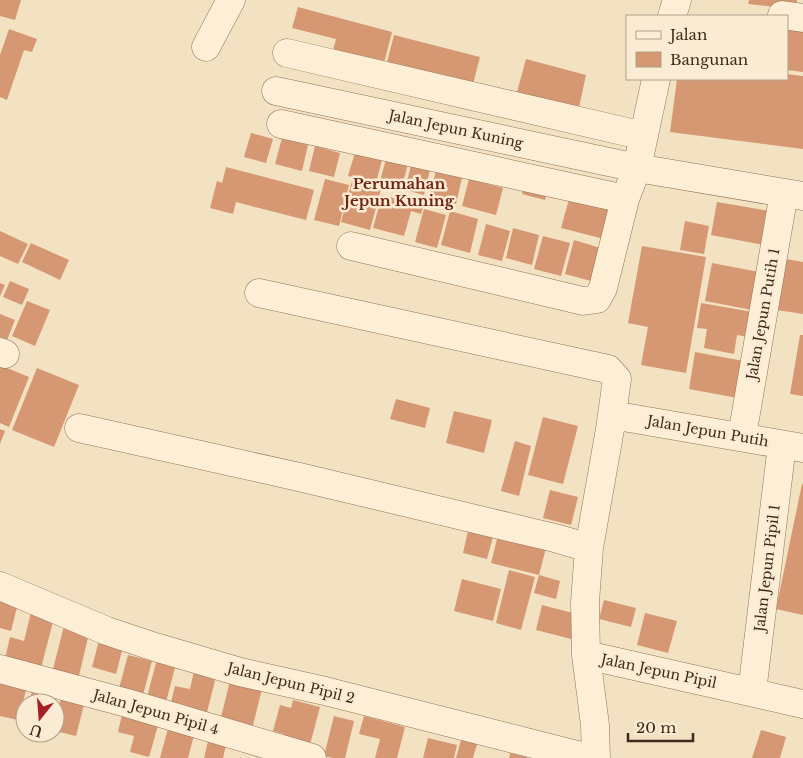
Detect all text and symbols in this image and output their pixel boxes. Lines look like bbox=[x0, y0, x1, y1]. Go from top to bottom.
legend bbox=[626, 15, 788, 80]
text: Jalan bbox=[668, 25, 707, 44]
text: Bangunan bbox=[670, 50, 748, 69]
street label: Jalan Jepun Kuning bbox=[385, 106, 526, 152]
district label: Perumahan Jepun Kuning bbox=[341, 174, 455, 210]
street label: Jalan Jepun Putih 1 bbox=[742, 247, 783, 383]
street label: Jalan Jepun Putih bbox=[644, 411, 771, 451]
street label: Jalan Jepun Pipil 1 bbox=[750, 503, 784, 635]
street label: Jalan Jepun Pipil bbox=[598, 650, 719, 692]
street label: Jalan Jepun Pipil 2 bbox=[224, 658, 356, 708]
street label: Jalan Jepun Pipil 4 bbox=[89, 685, 221, 739]
north arrow bbox=[15, 693, 65, 743]
scale bar bbox=[628, 710, 693, 742]
text: 20 m bbox=[636, 718, 676, 737]
text: U bbox=[27, 720, 45, 741]

